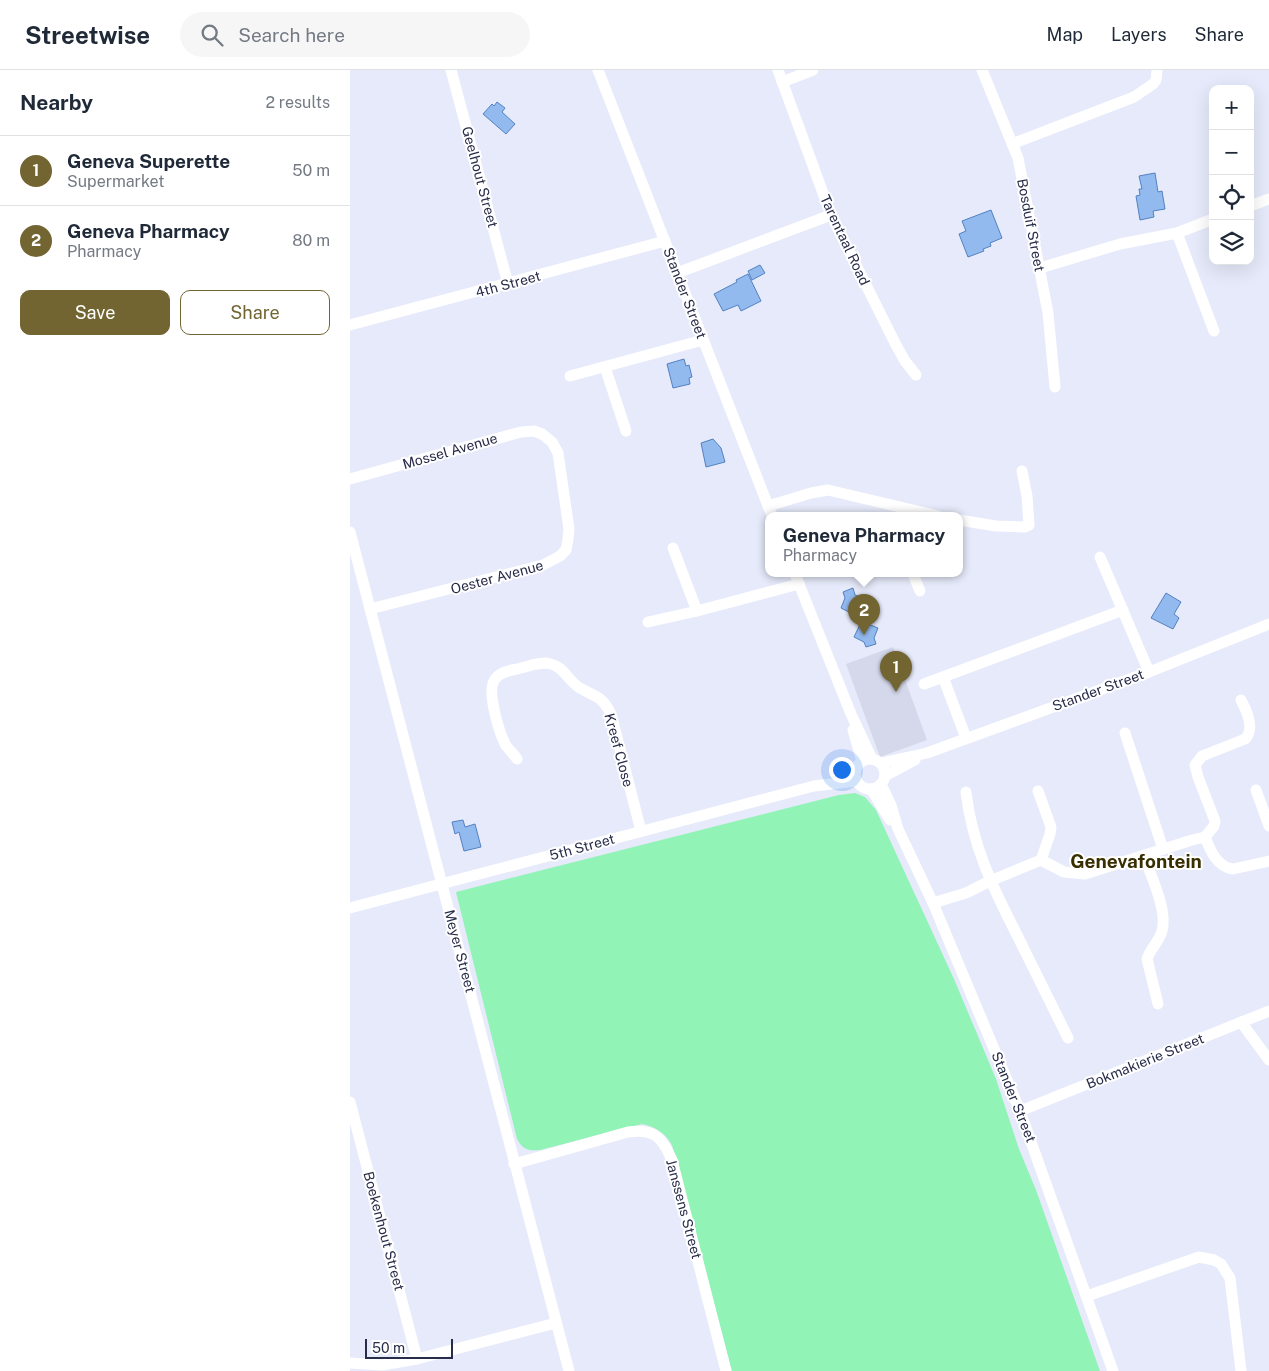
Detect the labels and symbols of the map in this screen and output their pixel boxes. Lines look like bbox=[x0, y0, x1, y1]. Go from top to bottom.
street label: Geelhout Street bbox=[459, 125, 501, 229]
street label: Bosduif Street bbox=[1014, 177, 1048, 273]
street label: Tarentaal Road bbox=[817, 192, 873, 288]
street label: Stander Street bbox=[660, 245, 710, 341]
street label: 4th Street bbox=[474, 268, 542, 300]
street label: Mossel Avenue bbox=[401, 430, 499, 472]
street label: Oester Avenue bbox=[449, 557, 545, 597]
pin: 2 bbox=[848, 594, 880, 635]
pin: 1 bbox=[880, 651, 912, 692]
street label: Stander Street bbox=[1050, 666, 1146, 714]
street label: Kreef Close bbox=[601, 711, 637, 789]
your location bbox=[829, 757, 855, 783]
street label: 5th Street bbox=[548, 831, 616, 863]
district label: Genevafontein bbox=[1070, 850, 1202, 872]
street label: Meyer Street bbox=[441, 908, 479, 994]
street label: Bokmakierie Street bbox=[1084, 1030, 1206, 1092]
street label: Stander Street bbox=[989, 1049, 1039, 1145]
street label: Janssens Street bbox=[663, 1157, 705, 1261]
street label: Boekenhout Street bbox=[360, 1170, 408, 1292]
scale bar bbox=[365, 1336, 452, 1359]

